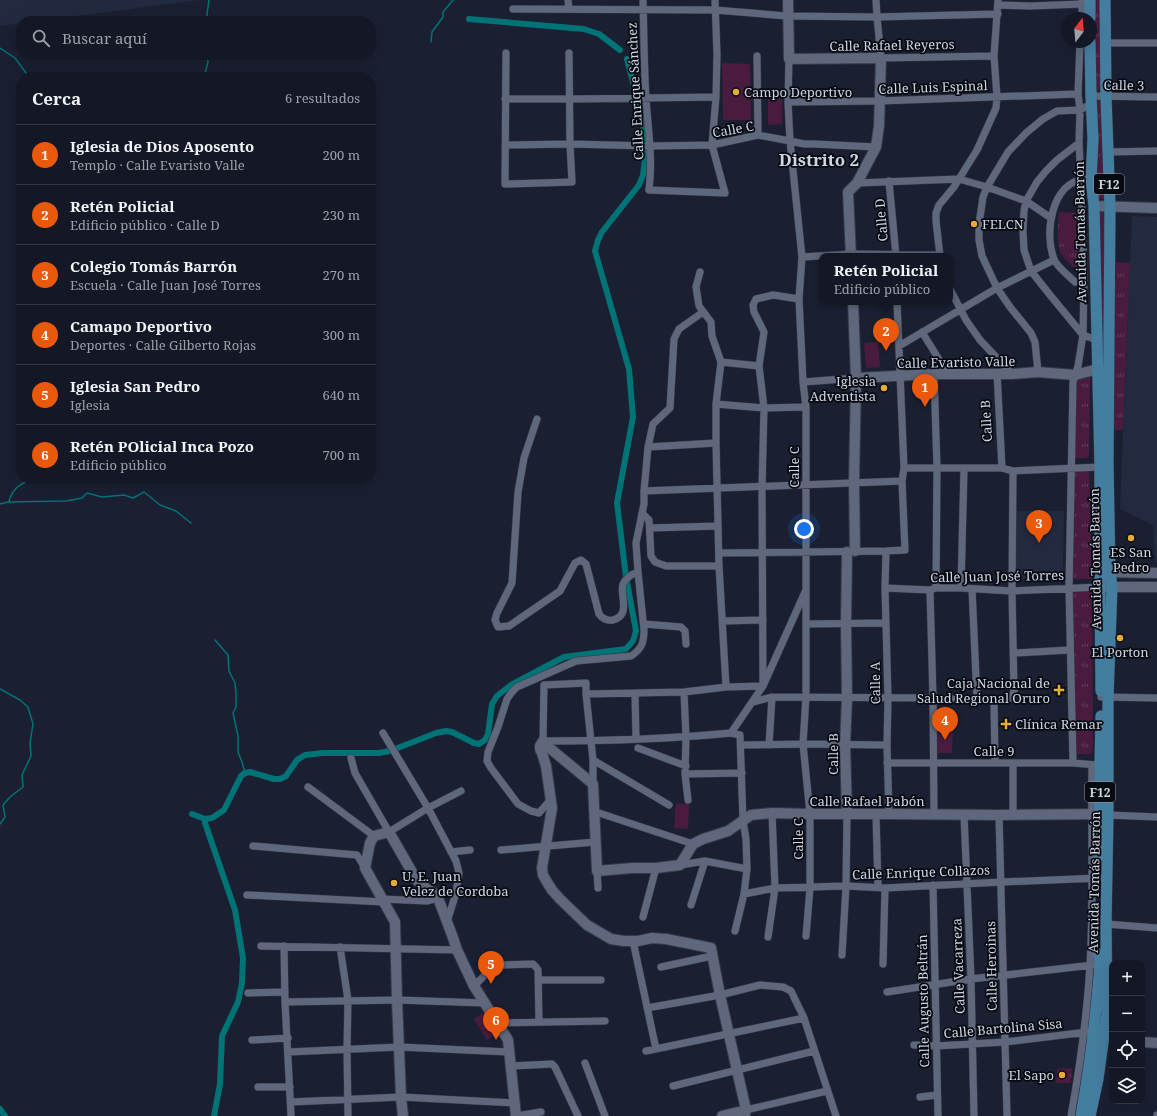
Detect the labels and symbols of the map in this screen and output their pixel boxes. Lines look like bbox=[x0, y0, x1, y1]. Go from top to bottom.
north arrow bbox=[1061, 12, 1097, 48]
street label: Calle Enrique Sánchez bbox=[622, 22, 648, 160]
street label: Calle Rafael Reyeros bbox=[829, 35, 955, 55]
street label: Calle Luis Espinal bbox=[878, 76, 988, 98]
street label: Calle 3 bbox=[1103, 76, 1145, 94]
place label: Campo Deportivo bbox=[744, 83, 852, 101]
marker: Campo Deportivo bbox=[731, 87, 741, 97]
street label: Calle C bbox=[711, 117, 755, 141]
district label: Distrito 2 bbox=[779, 148, 859, 171]
street label: Avenida Tomás Barrón bbox=[1070, 160, 1090, 303]
road number: F12 bbox=[1094, 174, 1124, 194]
street label: Calle D bbox=[870, 198, 892, 242]
place label: FELCN bbox=[982, 215, 1024, 233]
marker: FELCN bbox=[969, 219, 979, 229]
pin: 2 bbox=[873, 318, 899, 351]
street label: Calle Evaristo Valle bbox=[897, 352, 1015, 372]
place label: Iglesia Adventista bbox=[810, 372, 876, 405]
pin: 1 bbox=[912, 374, 938, 407]
marker: Iglesia Adventista bbox=[879, 383, 889, 393]
street label: Calle B bbox=[976, 399, 996, 443]
street label: Calle C bbox=[785, 446, 803, 488]
street label: Avenida Tomás Barrón bbox=[1085, 487, 1105, 630]
pin: 3 bbox=[1026, 510, 1052, 543]
your location bbox=[794, 519, 814, 539]
marker: ES San Pedro bbox=[1126, 533, 1136, 543]
place label: ES San Pedro bbox=[1110, 543, 1152, 576]
street label: Calle Juan José Torres bbox=[930, 566, 1064, 586]
marker: El Porton bbox=[1115, 633, 1125, 643]
place label: El Porton bbox=[1091, 643, 1149, 661]
street label: Calle A bbox=[866, 661, 884, 705]
place label: Caja Nacional de Salud Regional Oruro bbox=[917, 674, 1050, 707]
marker: Caja Nacional de Salud Regional Oruro bbox=[1053, 684, 1065, 696]
pin: 4 bbox=[932, 707, 958, 740]
place label: Clínica Remar bbox=[1015, 715, 1102, 733]
marker: Clínica Remar bbox=[1000, 718, 1012, 730]
street label: Calle B bbox=[824, 733, 842, 775]
street label: Calle 9 bbox=[974, 742, 1014, 760]
road number: F12 bbox=[1085, 782, 1115, 802]
street label: Calle Rafael Pabón bbox=[809, 792, 925, 810]
street label: Avenida Tomás Barrón bbox=[1084, 810, 1104, 953]
street label: Calle C bbox=[789, 818, 807, 860]
street label: Calle Enrique Collazos bbox=[852, 861, 990, 883]
place label: U. E. Juan Velez de Cordoba bbox=[402, 867, 509, 900]
marker: U. E. Juan Velez de Cordoba bbox=[389, 878, 399, 888]
street label: Calle Vacarreza bbox=[947, 918, 969, 1014]
street label: Calle Heroinas bbox=[981, 921, 1001, 1011]
street label: Calle Augusto Beltrán bbox=[913, 934, 933, 1068]
pin: 5 bbox=[478, 951, 504, 984]
pin: 6 bbox=[483, 1007, 509, 1040]
street label: Calle Bartolina Sisa bbox=[943, 1014, 1063, 1042]
place label: El Sapo bbox=[1009, 1066, 1054, 1084]
marker: El Sapo bbox=[1057, 1070, 1067, 1080]

